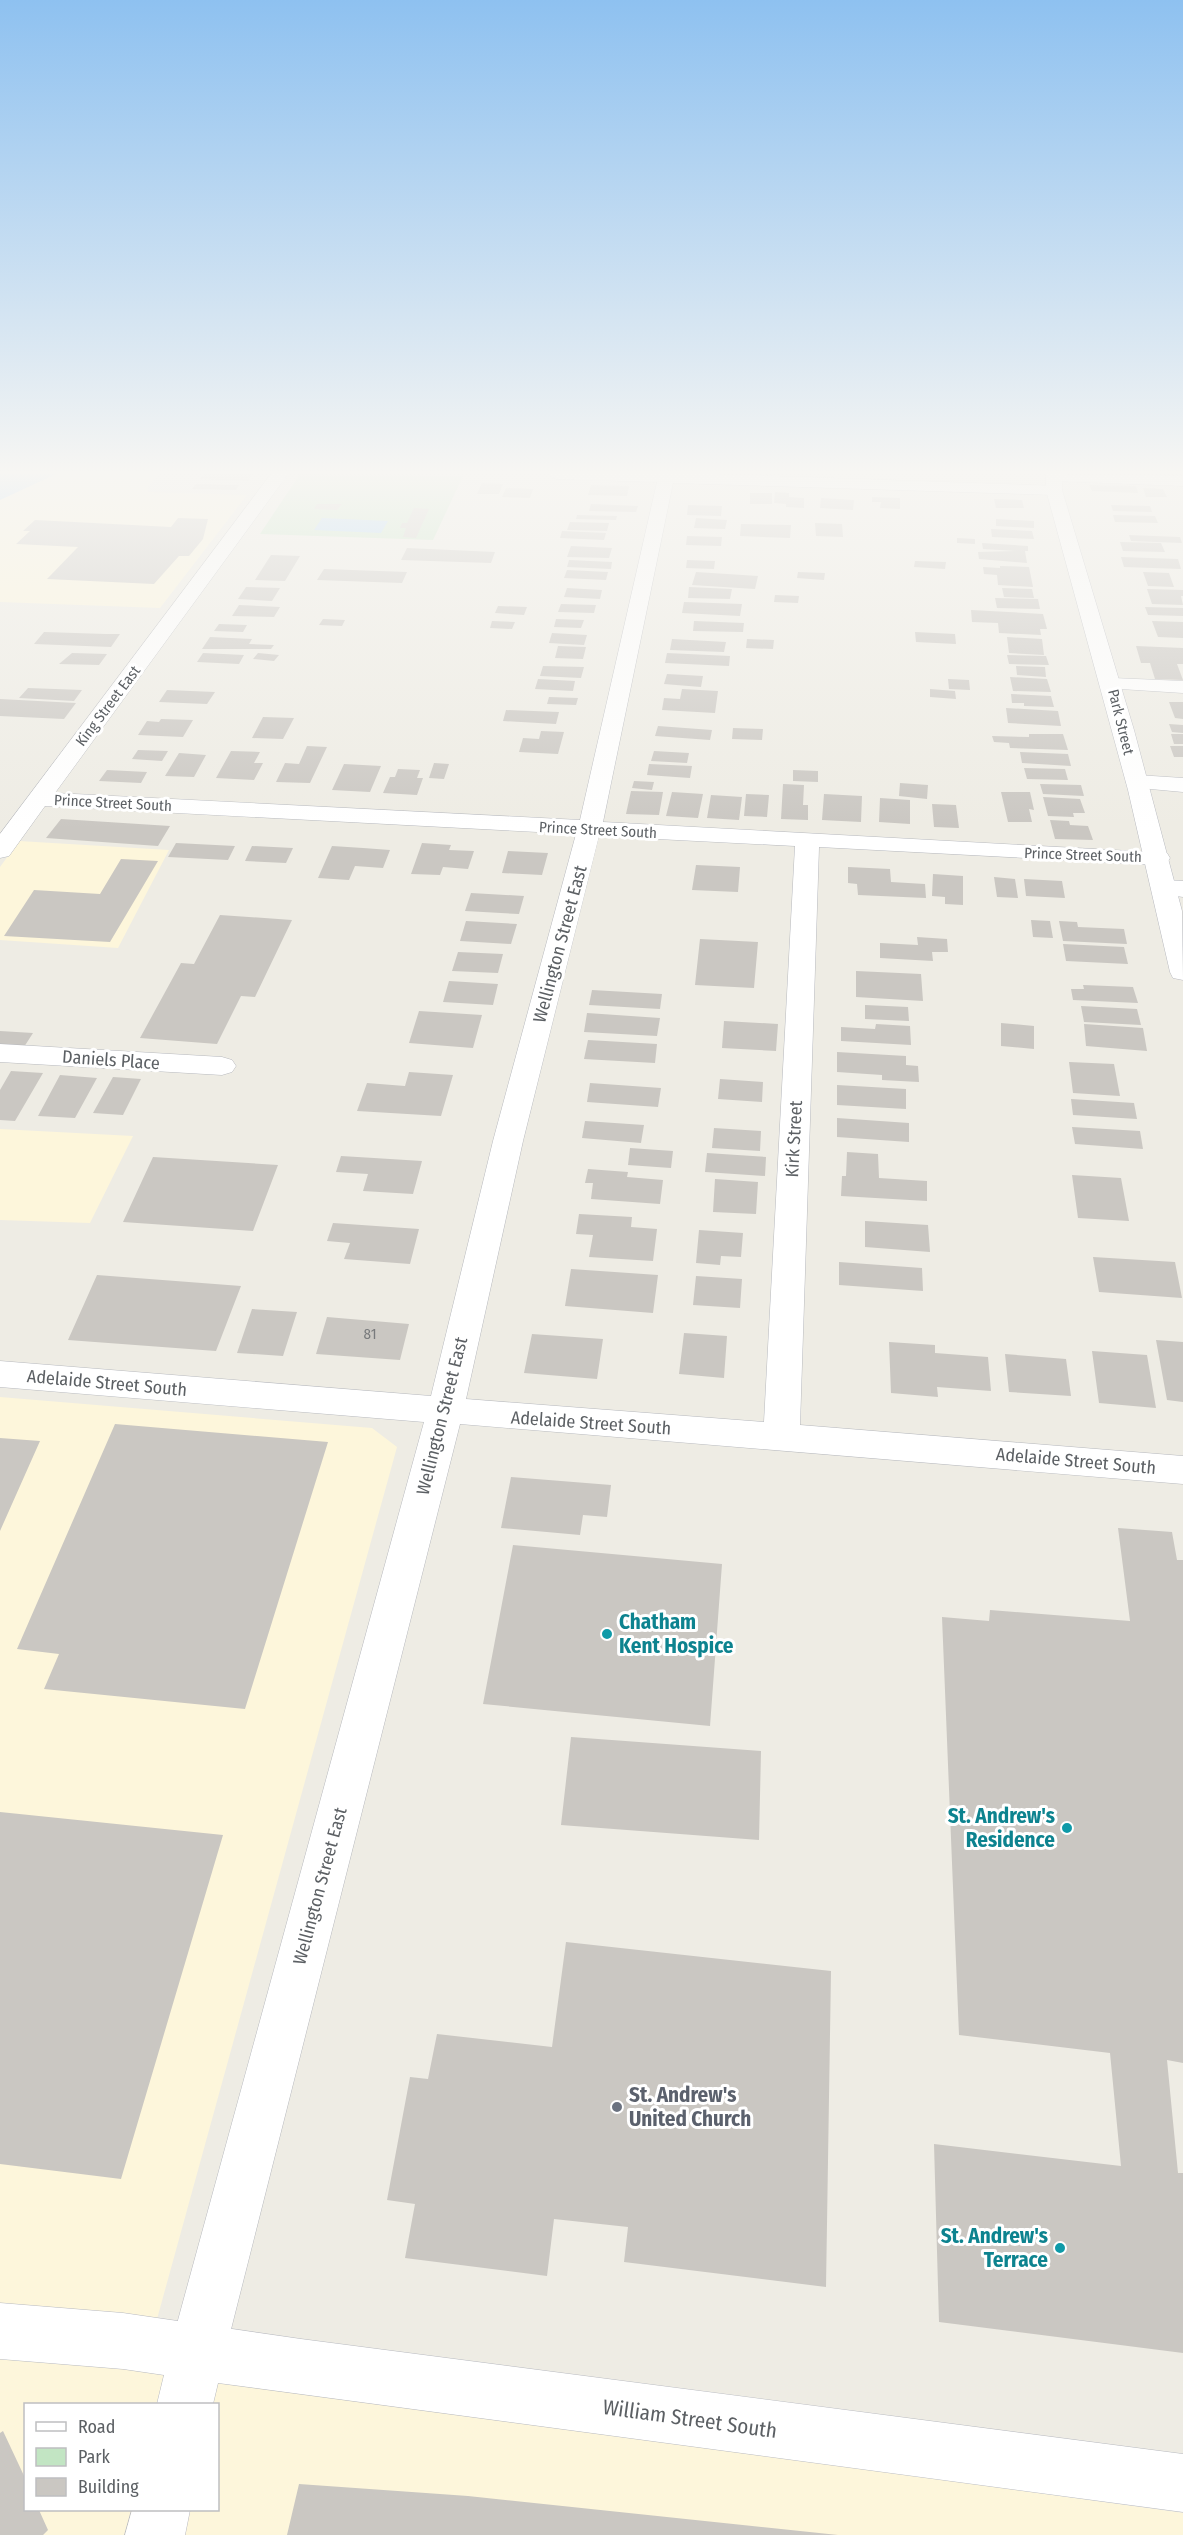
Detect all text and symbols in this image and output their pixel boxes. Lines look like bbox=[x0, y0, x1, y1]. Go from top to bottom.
street label: King Street East bbox=[72, 662, 144, 750]
street label: Park Street bbox=[1104, 687, 1138, 757]
street label: Prince Street South bbox=[54, 791, 172, 815]
street label: Prince Street South bbox=[539, 818, 657, 842]
street label: Prince Street South bbox=[1024, 844, 1142, 866]
street label: Wellington Street East bbox=[528, 863, 592, 1025]
street label: Daniels Place bbox=[62, 1046, 161, 1074]
street label: Kirk Street bbox=[781, 1100, 807, 1178]
house number: 81 bbox=[364, 1325, 376, 1343]
street label: Wellington Street East bbox=[412, 1335, 472, 1497]
street label: Adelaide Street South bbox=[26, 1365, 188, 1401]
street label: Adelaide Street South bbox=[510, 1406, 672, 1440]
street label: Adelaide Street South bbox=[995, 1443, 1157, 1479]
place label: Chatham Kent Hospice bbox=[619, 1609, 734, 1659]
marker: Chatham Kent Hospice bbox=[600, 1627, 614, 1641]
place label: St. Andrew's Residence bbox=[948, 1803, 1055, 1853]
street label: Wellington Street East bbox=[288, 1805, 352, 1967]
marker: St. Andrew's Residence bbox=[1060, 1821, 1074, 1835]
place label: St. Andrew's United Church bbox=[629, 2082, 751, 2132]
marker: St. Andrew's United Church bbox=[610, 2100, 624, 2114]
place label: St. Andrew's Terrace bbox=[941, 2223, 1048, 2273]
marker: St. Andrew's Terrace bbox=[1053, 2241, 1067, 2255]
street label: William Street South bbox=[601, 2394, 779, 2444]
legend bbox=[24, 2403, 219, 2511]
text: Road bbox=[78, 2416, 115, 2438]
text: Park bbox=[78, 2446, 111, 2468]
text: Building bbox=[78, 2476, 139, 2498]

